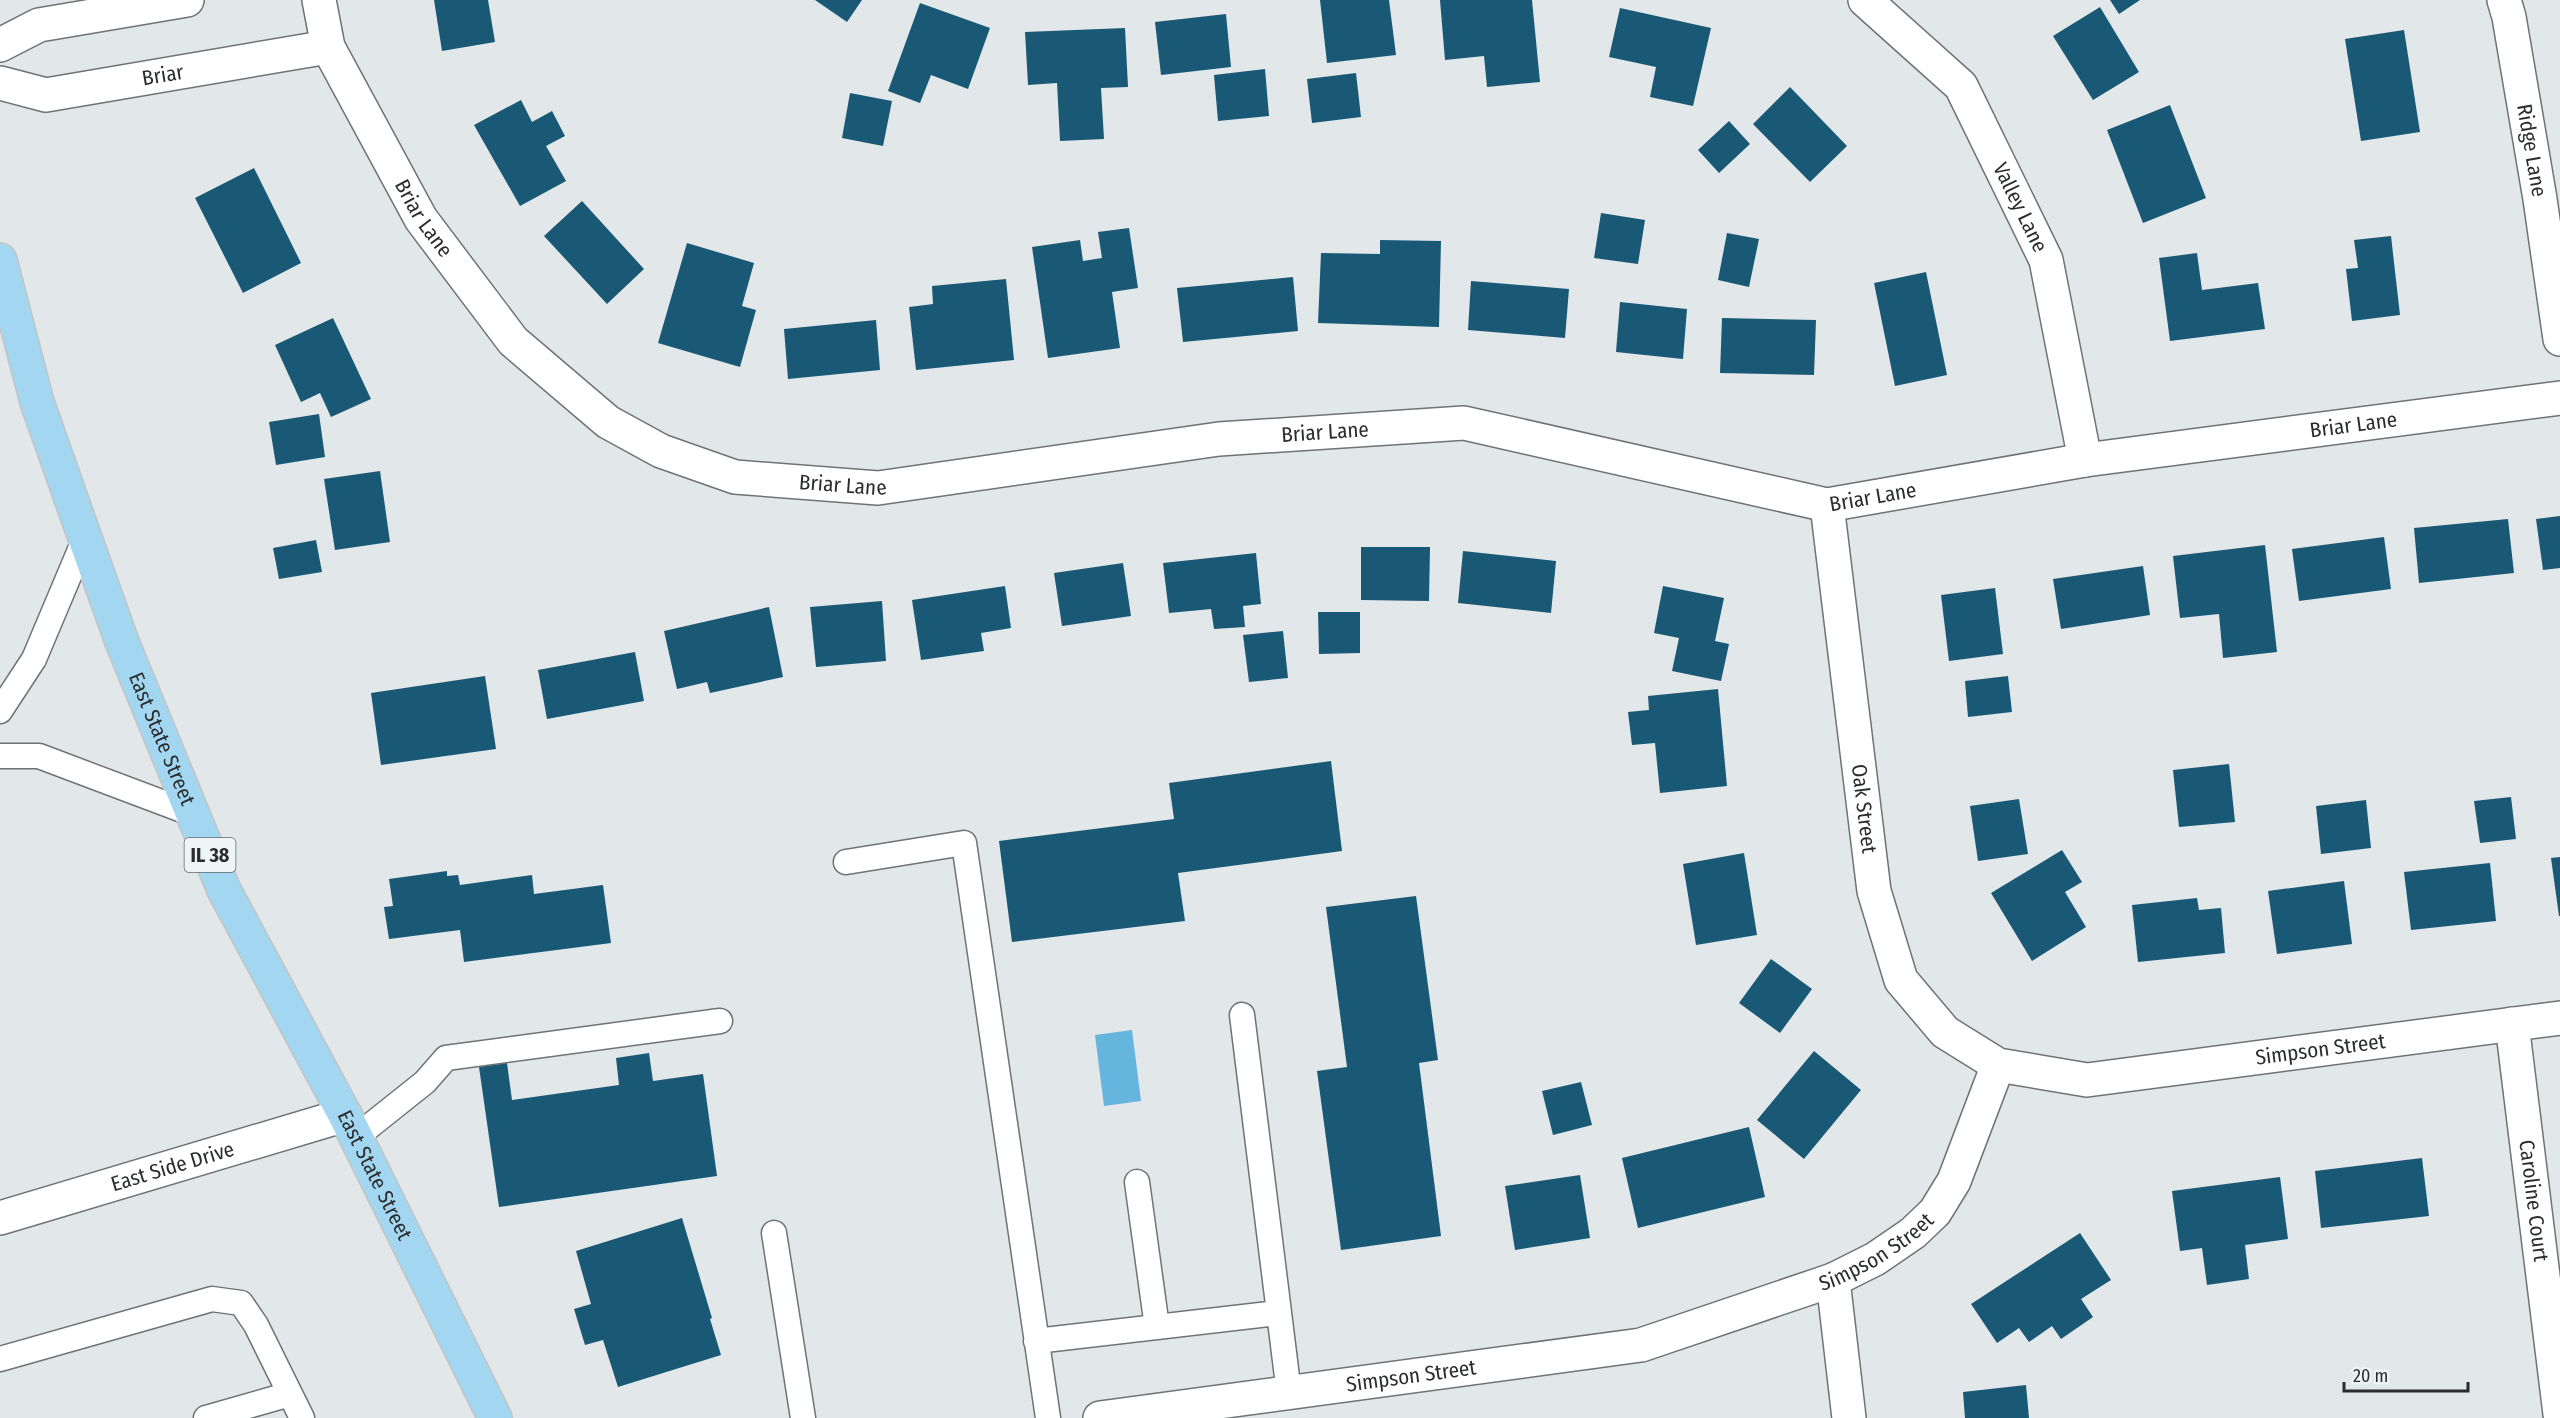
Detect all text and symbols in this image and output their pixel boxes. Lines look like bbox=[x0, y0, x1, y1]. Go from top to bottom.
street label: Briar bbox=[140, 59, 186, 91]
street label: Ridge Lane bbox=[2511, 102, 2552, 199]
street label: Valley Lane bbox=[1987, 158, 2053, 256]
street label: Briar Lane bbox=[389, 175, 458, 262]
street label: Briar Lane bbox=[2308, 406, 2398, 444]
street label: Briar Lane bbox=[1280, 416, 1370, 448]
street label: Briar Lane bbox=[798, 469, 888, 501]
street label: Briar Lane bbox=[1827, 477, 1918, 517]
street label: East State Street bbox=[123, 668, 201, 809]
street label: Oak Street bbox=[1846, 763, 1882, 855]
road number: IL 38 bbox=[184, 838, 236, 872]
street label: Simpson Street bbox=[2254, 1028, 2387, 1071]
street label: East State Street bbox=[332, 1106, 418, 1244]
street label: East Side Drive bbox=[108, 1136, 237, 1197]
street label: Caroline Court bbox=[2513, 1138, 2554, 1263]
street label: Simpson Street bbox=[1816, 1207, 1939, 1297]
street label: Simpson Street bbox=[1345, 1354, 1478, 1398]
scale bar bbox=[2344, 1355, 2468, 1393]
text: 20 m bbox=[2353, 1365, 2388, 1387]

